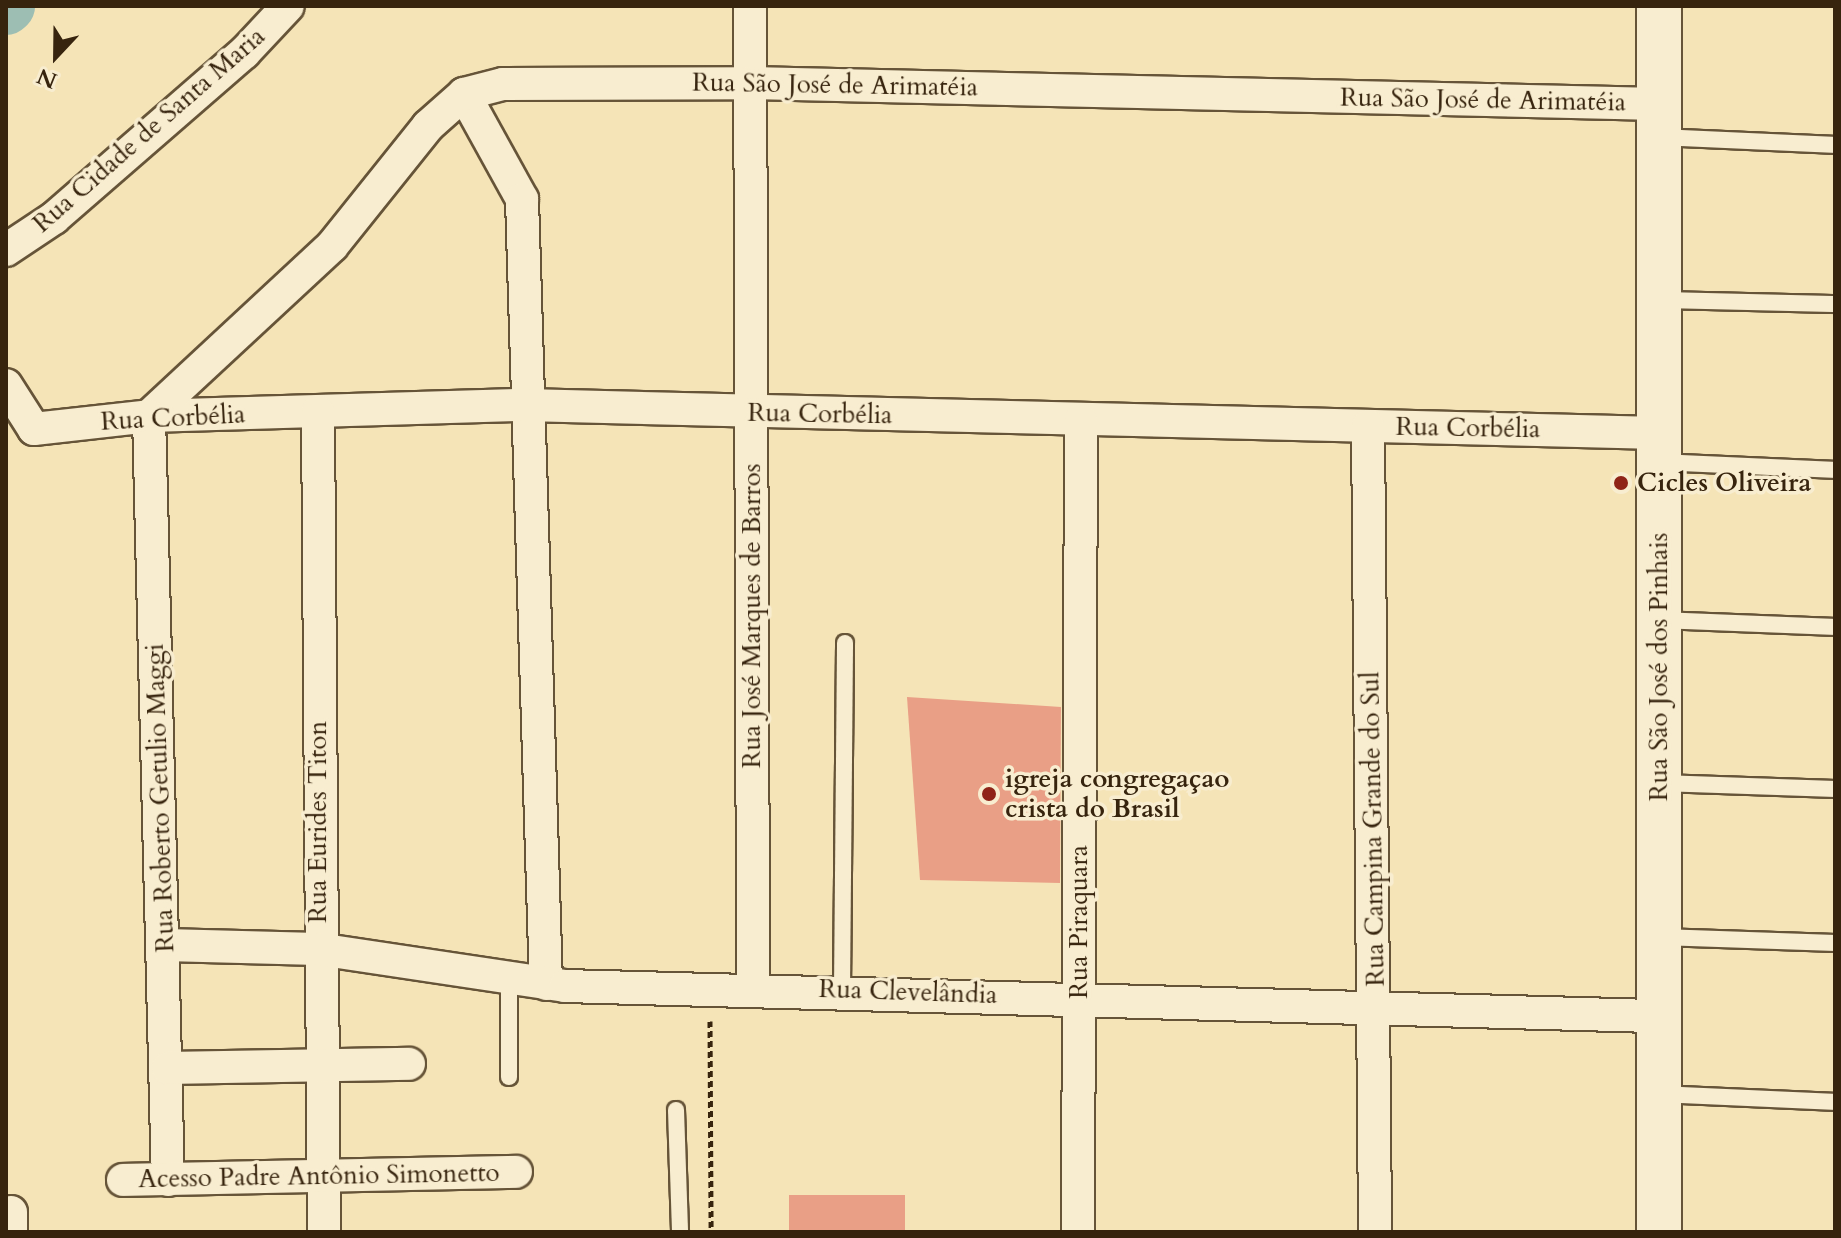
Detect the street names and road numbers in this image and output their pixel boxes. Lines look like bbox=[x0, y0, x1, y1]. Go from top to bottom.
street label: Rua Cidade de Santa Maria bbox=[27, 21, 271, 239]
street label: Rua São José de Arimatéia bbox=[692, 67, 978, 103]
street label: Rua São José de Arimatéia bbox=[1340, 82, 1626, 118]
street label: Rua Corbélia bbox=[747, 397, 893, 431]
street label: Rua Corbélia bbox=[100, 399, 246, 437]
street label: Rua Corbélia bbox=[1395, 411, 1541, 445]
street label: Rua José Marques de Barros bbox=[736, 464, 768, 768]
street label: Rua São José dos Pinhais bbox=[1643, 533, 1675, 801]
street label: Rua Roberto Getulio Maggi bbox=[139, 643, 181, 953]
street label: Rua Campina Grande do Sul bbox=[1355, 671, 1391, 987]
street label: Rua Eurides Titon bbox=[302, 721, 334, 923]
street label: Rua Piraquara bbox=[1063, 845, 1095, 999]
street label: Rua Clevelândia bbox=[818, 973, 998, 1011]
street label: Acesso Padre Antônio Simonetto bbox=[138, 1157, 500, 1195]

